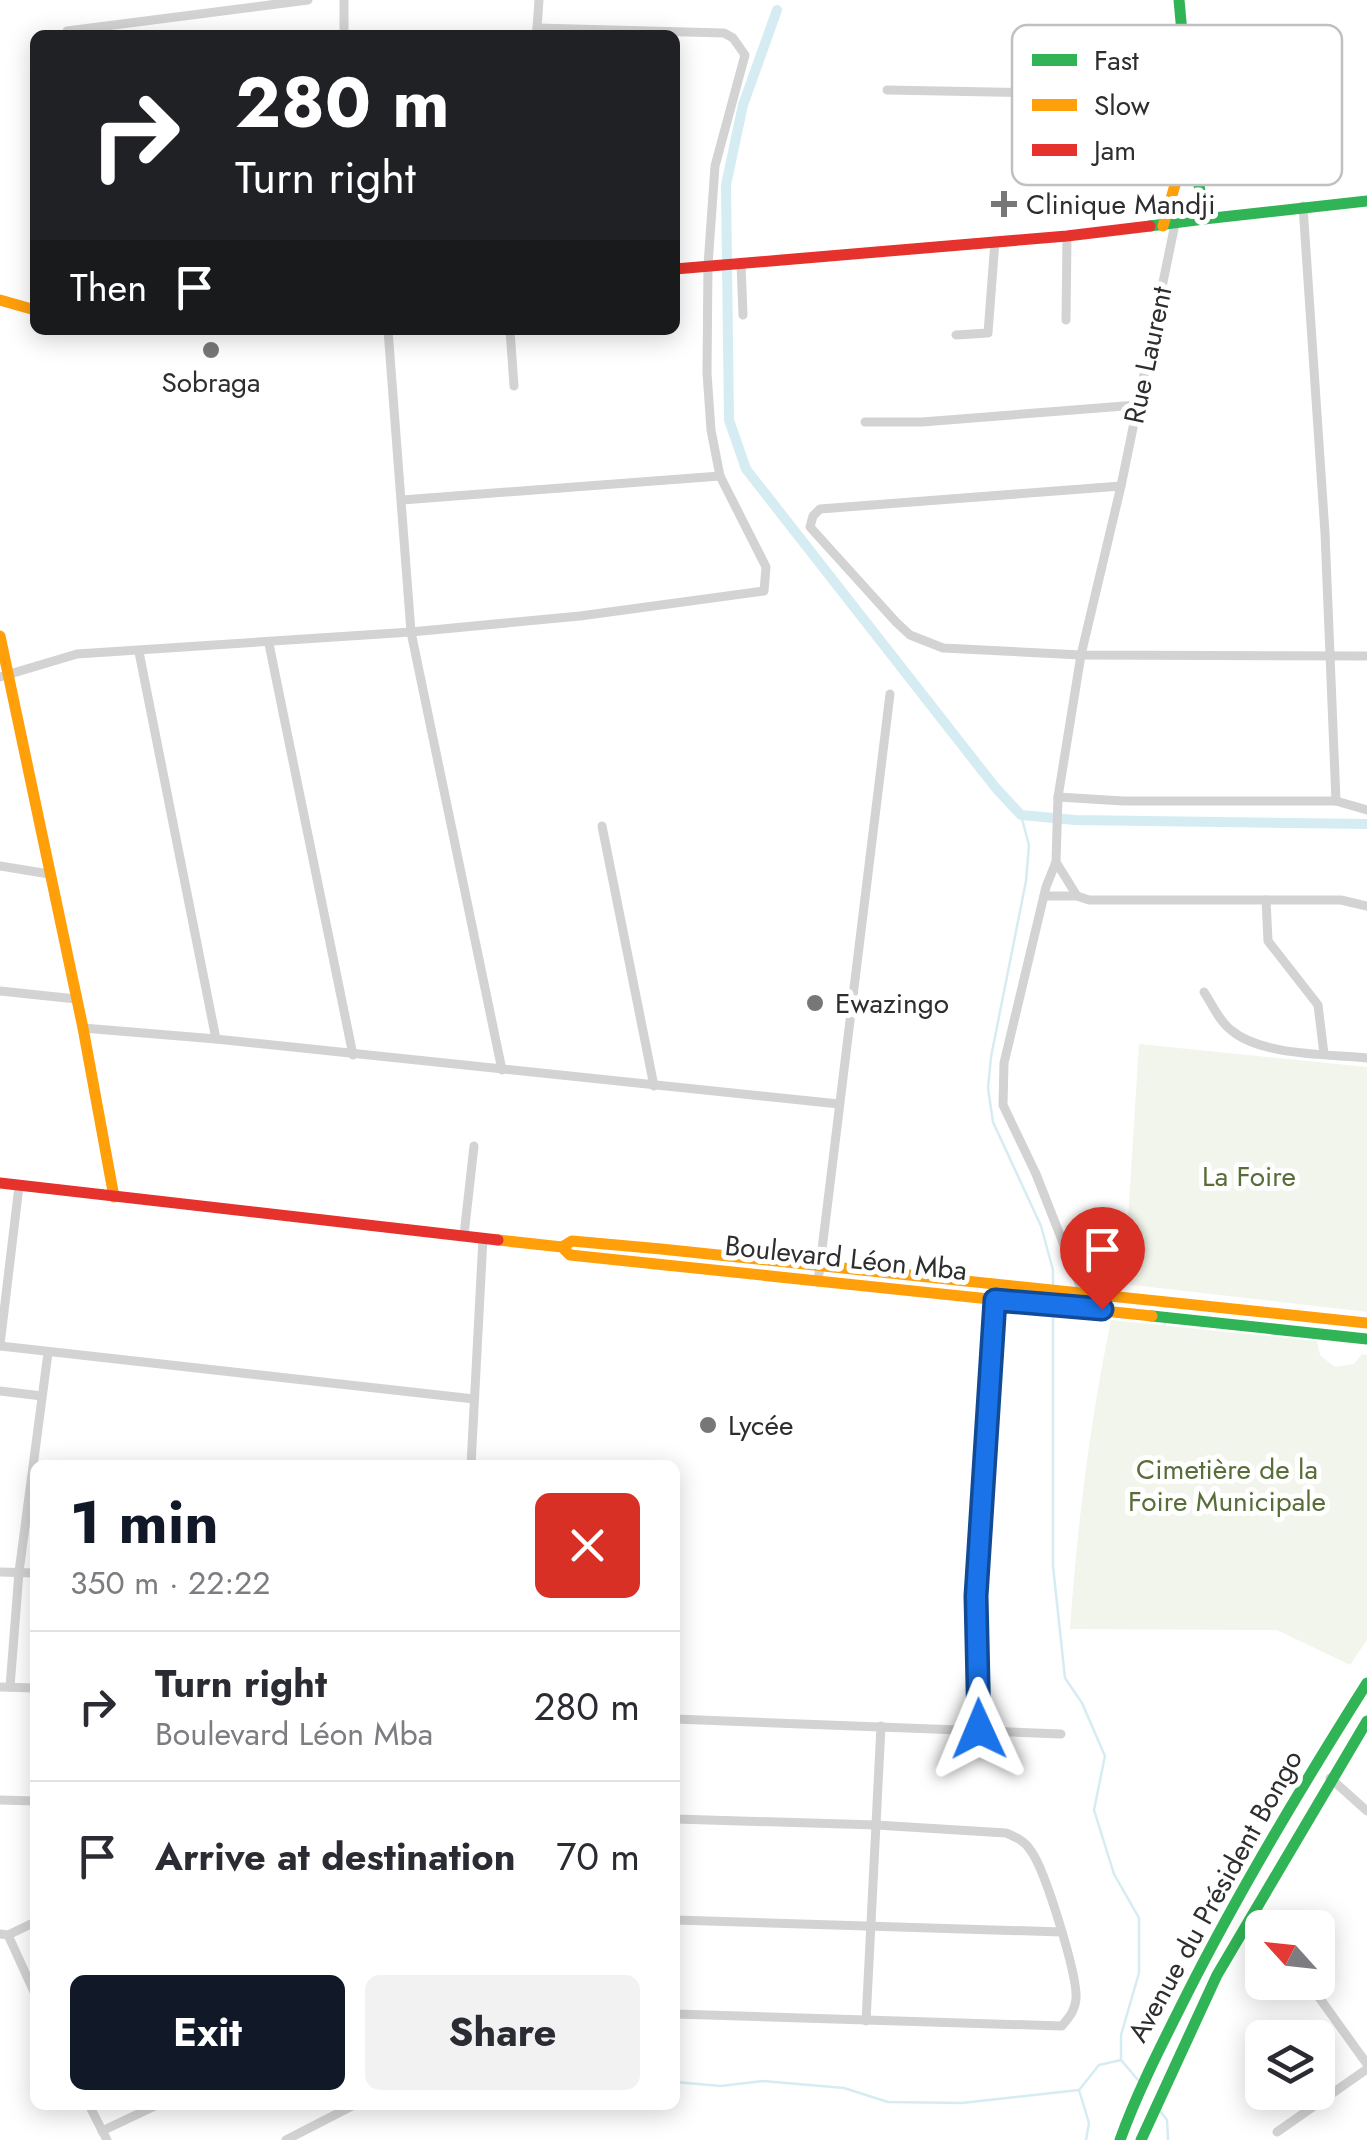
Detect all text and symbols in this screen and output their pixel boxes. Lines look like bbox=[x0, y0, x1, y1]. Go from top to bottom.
legend bbox=[1012, 25, 1342, 185]
text: Fast bbox=[1094, 40, 1139, 81]
text: 280 m bbox=[235, 52, 450, 153]
icon: right bbox=[70, 70, 200, 200]
text: Slow bbox=[1094, 85, 1150, 126]
text: Jam bbox=[1090, 130, 1136, 171]
text: Turn right bbox=[235, 145, 416, 210]
place label: Clinique Mandji bbox=[1026, 184, 1215, 225]
marker: Clinique Mandji bbox=[991, 191, 1017, 217]
text: Then bbox=[70, 260, 147, 315]
icon: arrive bbox=[167, 260, 222, 315]
street label: Rue Laurent bbox=[1113, 282, 1183, 427]
marker: Sobraga bbox=[200, 339, 222, 361]
place label: Sobraga bbox=[161, 362, 261, 403]
place label: Ewazingo bbox=[835, 983, 949, 1024]
marker: Ewazingo bbox=[804, 992, 826, 1014]
park label: La Foire bbox=[1202, 1156, 1296, 1197]
pin bbox=[1060, 1207, 1145, 1310]
icon: arrive bbox=[1075, 1222, 1130, 1277]
street label: Boulevard Léon Mba bbox=[723, 1225, 969, 1291]
place label: Lycée bbox=[728, 1405, 793, 1446]
marker: Lycée bbox=[697, 1414, 719, 1436]
park label: Cimetière de la Foire Municipale bbox=[1128, 1449, 1326, 1522]
text: 1 min bbox=[70, 1479, 219, 1566]
button: close bbox=[535, 1493, 640, 1598]
text: 350 m · 22:22 bbox=[70, 1560, 271, 1606]
text: Turn right bbox=[155, 1656, 327, 1711]
position arrow bbox=[927, 1677, 1031, 1781]
icon: right bbox=[70, 1679, 125, 1734]
text: 280 m bbox=[534, 1679, 640, 1734]
text: Boulevard Léon Mba bbox=[155, 1711, 433, 1757]
street label: Avenue du Président Bongo bbox=[1117, 1742, 1313, 2050]
icon: arrive bbox=[70, 1829, 125, 1884]
text: Arrive at destination bbox=[155, 1829, 516, 1884]
text: 70 m bbox=[556, 1829, 640, 1884]
north arrow bbox=[1245, 1910, 1335, 2000]
map controls bbox=[1245, 1910, 1335, 2110]
button: Exit bbox=[70, 1975, 345, 2090]
button: Share bbox=[365, 1975, 640, 2090]
button: layers bbox=[1245, 2020, 1335, 2110]

